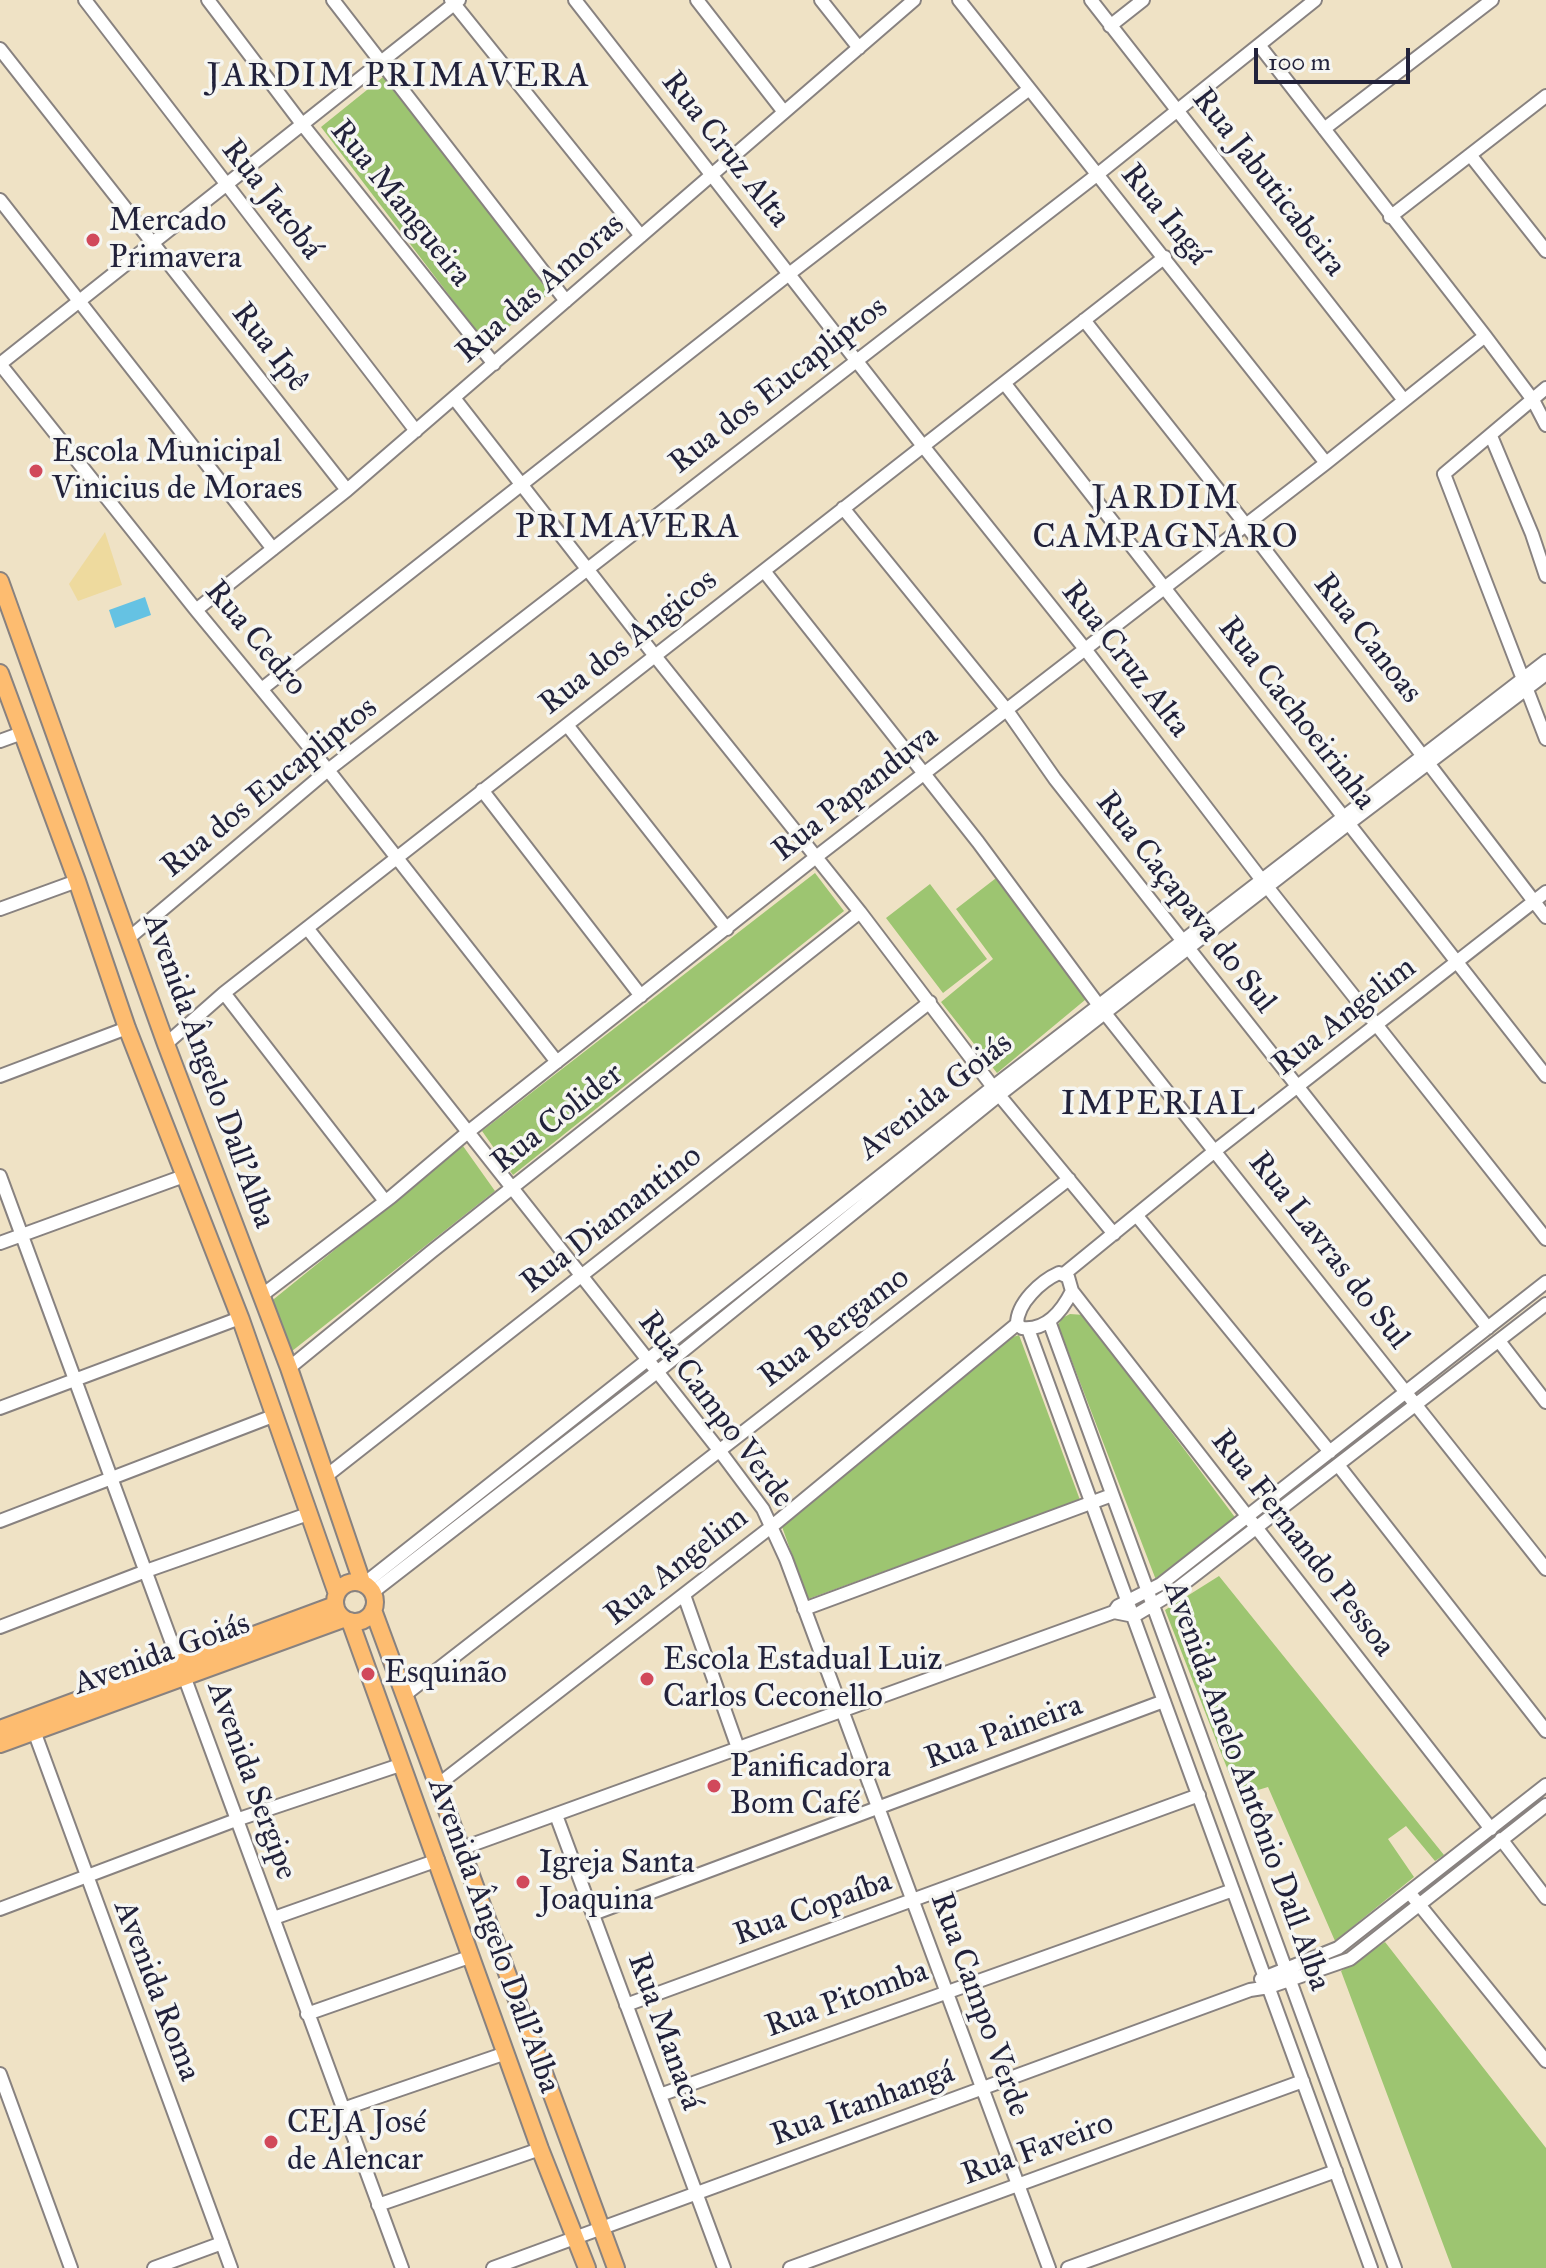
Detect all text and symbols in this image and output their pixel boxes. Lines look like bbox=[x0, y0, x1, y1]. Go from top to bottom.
scale bar bbox=[1258, 32, 1414, 82]
text: 100 m bbox=[1268, 47, 1331, 77]
district label: JARDIM PRIMAVERA bbox=[207, 58, 591, 98]
street label: Rua Cruz Alta bbox=[652, 64, 798, 236]
street label: Rua Jabuticabeira bbox=[1183, 81, 1353, 285]
street label: Rua Mangueira bbox=[321, 113, 479, 295]
street label: Rua Jatobá bbox=[212, 132, 330, 268]
street label: Rua Ingá bbox=[1112, 157, 1216, 273]
place label: Mercado Primavera bbox=[109, 203, 242, 278]
street label: Rua das Amoras bbox=[449, 206, 633, 372]
marker: Mercado Primavera bbox=[84, 231, 102, 249]
street label: Rua dos Eucapliptos bbox=[662, 289, 896, 483]
street label: Rua Ipê bbox=[222, 296, 316, 400]
place label: Escola Municipal Vinicius de Moraes bbox=[52, 434, 302, 509]
marker: Escola Municipal Vinicius de Moraes bbox=[27, 462, 45, 480]
district label: JARDIM CAMPAGNARO bbox=[1032, 480, 1300, 560]
district label: PRIMAVERA bbox=[515, 509, 741, 549]
street label: Rua dos Angicos bbox=[533, 562, 725, 724]
street label: Rua Canoas bbox=[1304, 567, 1430, 711]
street label: Rua Cedro bbox=[196, 573, 314, 705]
street label: Rua Cruz Alta bbox=[1052, 574, 1198, 746]
street label: Rua Cachoeirinha bbox=[1209, 610, 1383, 818]
street label: Rua dos Eucapliptos bbox=[154, 689, 386, 887]
street label: Rua Papanduva bbox=[766, 717, 946, 871]
street label: Rua Caçapava do Sul bbox=[1087, 785, 1283, 1021]
street label: Avenida Ângelo Dall'Alba bbox=[133, 909, 283, 1233]
street label: Rua Angelim bbox=[1266, 949, 1424, 1085]
street label: Avenida Goiás bbox=[851, 1025, 1021, 1169]
street label: Rua Colider bbox=[485, 1056, 631, 1182]
district label: IMPERIAL bbox=[1061, 1086, 1257, 1126]
street label: Rua Diamantino bbox=[514, 1138, 710, 1302]
street label: Rua Lavras do Sul bbox=[1239, 1145, 1417, 1357]
street label: Rua Bergamo bbox=[752, 1259, 918, 1397]
street label: Rua Campo Verde bbox=[629, 1304, 801, 1516]
street label: Rua Fernando Pessoa bbox=[1202, 1423, 1402, 1665]
street label: Rua Angelim bbox=[598, 1499, 756, 1635]
street label: Avenida Anelo Antônio Dall Alba bbox=[1154, 1576, 1338, 1996]
street label: Avenida Goiás bbox=[69, 1605, 255, 1705]
place label: Escola Estadual Luiz Carlos Ceconello bbox=[663, 1642, 942, 1717]
place label: Esquinão bbox=[384, 1655, 507, 1693]
marker: Esquinão bbox=[359, 1665, 377, 1683]
marker: Escola Estadual Luiz Carlos Ceconello bbox=[638, 1670, 656, 1688]
street label: Avenida Sergipe bbox=[197, 1677, 305, 1885]
street label: Rua Paineira bbox=[920, 1687, 1088, 1779]
place label: Panificadora Bom Café bbox=[730, 1749, 891, 1824]
street label: Avenida Ângelo Dall'Alba bbox=[418, 1774, 568, 2098]
marker: Panificadora Bom Café bbox=[705, 1777, 723, 1795]
place label: Igreja Santa Joaquina bbox=[539, 1845, 695, 1920]
street label: Rua Copaíba bbox=[729, 1863, 897, 1955]
marker: Igreja Santa Joaquina bbox=[514, 1873, 532, 1891]
street label: Rua Campo Verde bbox=[921, 1888, 1037, 2122]
street label: Avenida Roma bbox=[104, 1895, 208, 2087]
street label: Rua Manacá bbox=[618, 1948, 710, 2116]
street label: Rua Pitomba bbox=[761, 1953, 933, 2047]
street label: Rua Itanhangá bbox=[766, 2054, 960, 2156]
place label: CEJA José de Alencar bbox=[287, 2105, 426, 2180]
street label: Rua Faveiro bbox=[957, 2105, 1119, 2195]
marker: CEJA José de Alencar bbox=[262, 2133, 280, 2151]

